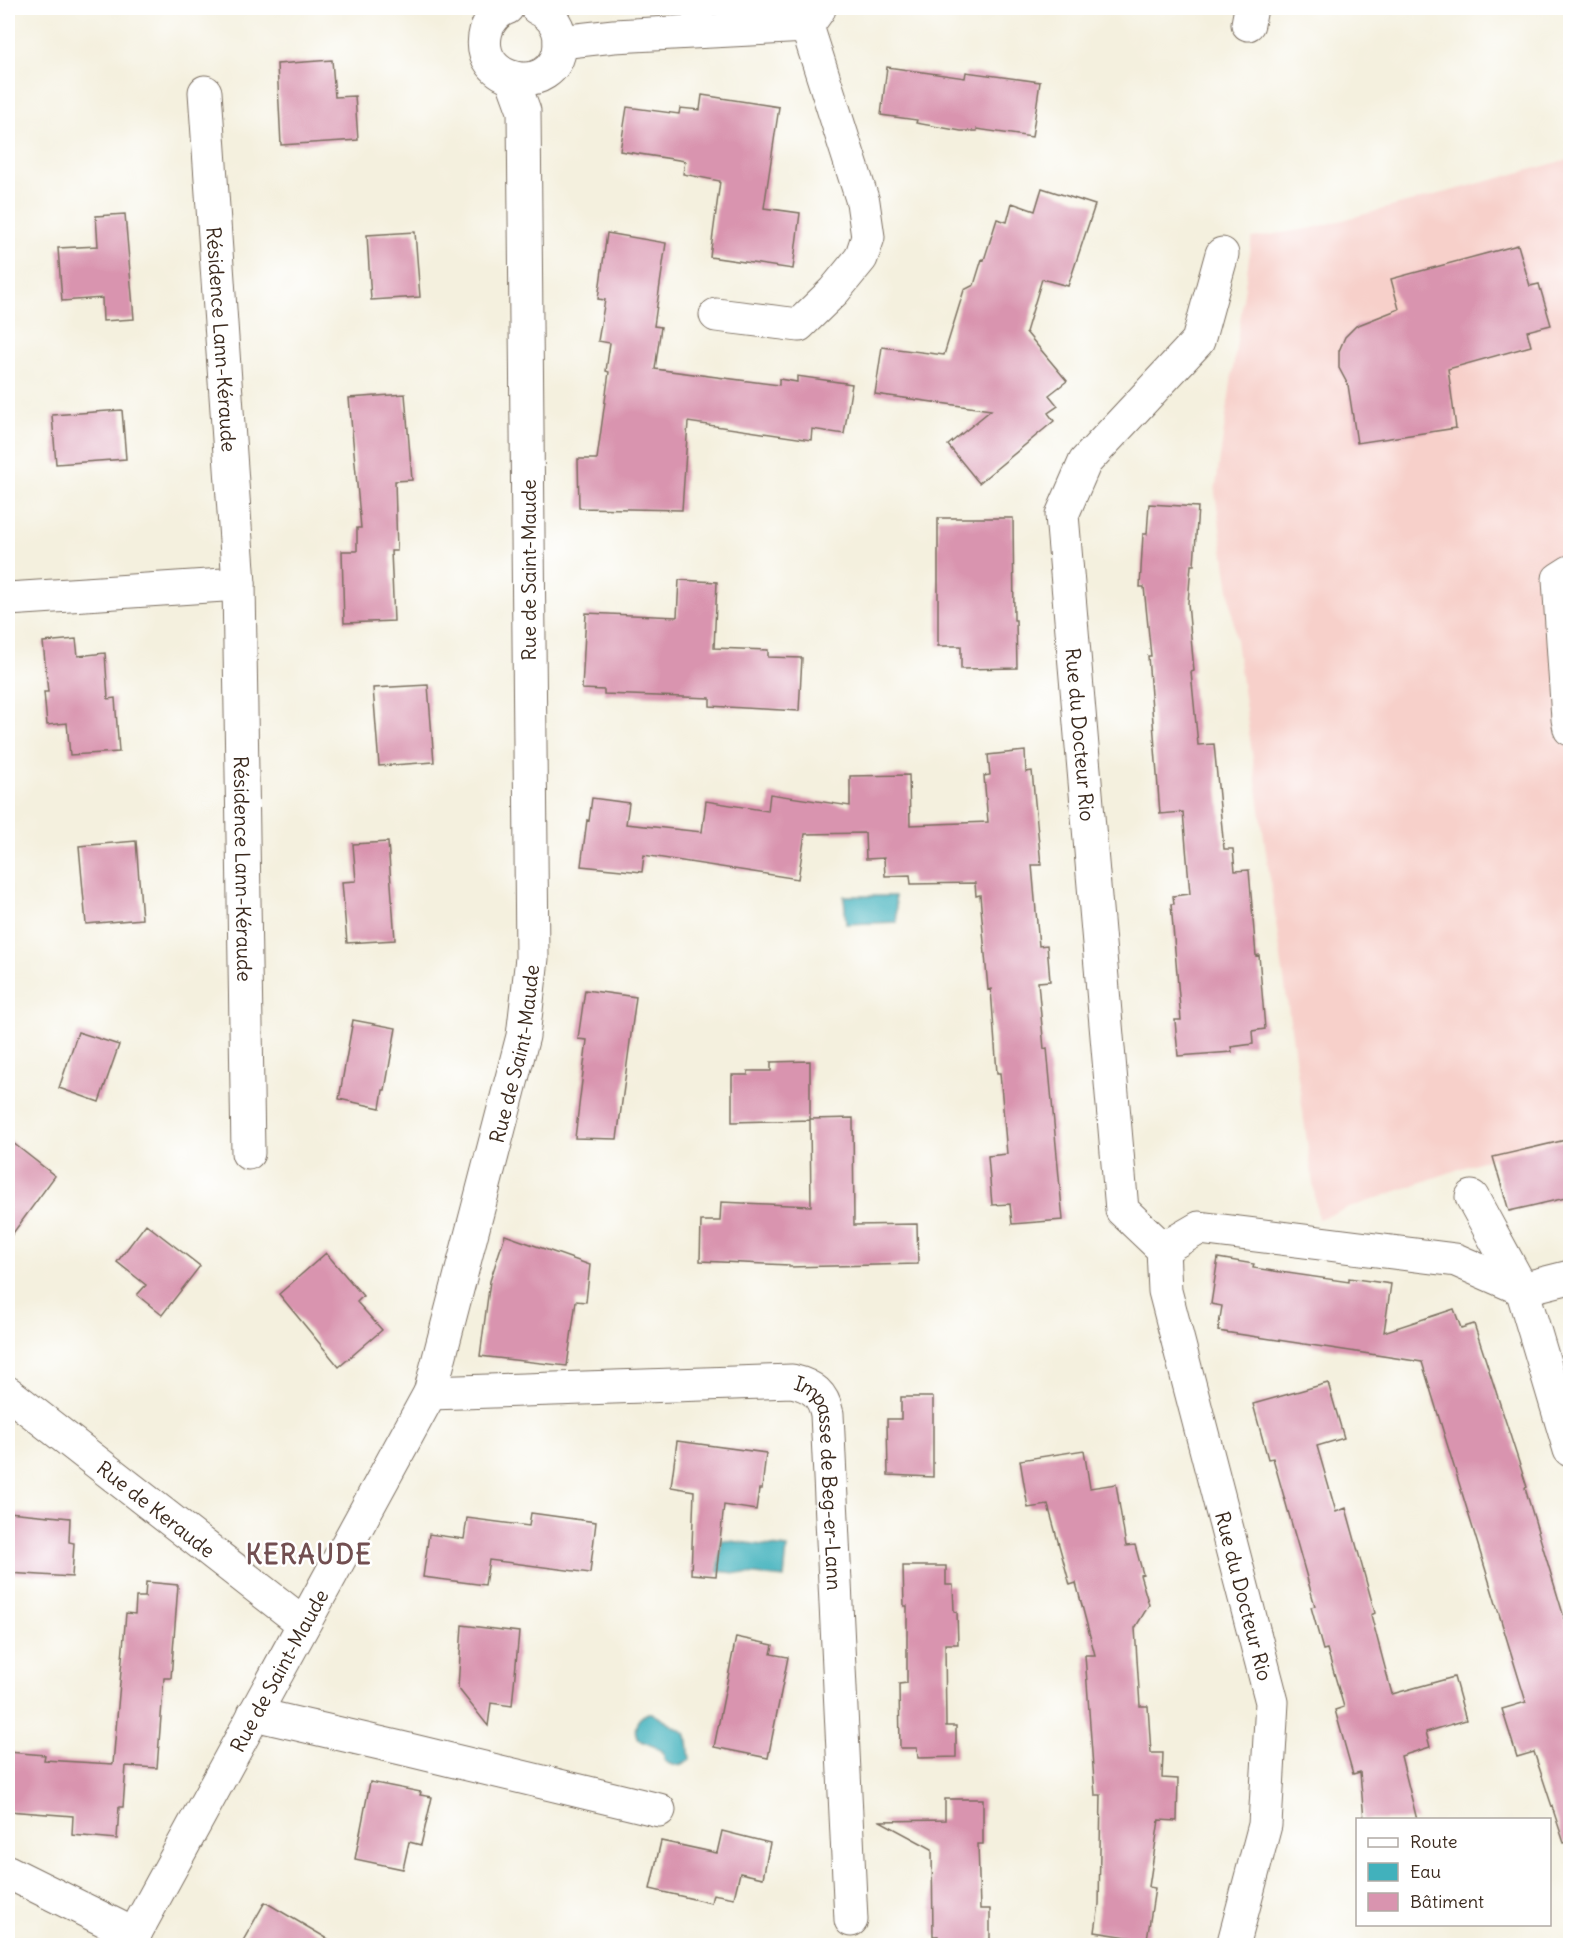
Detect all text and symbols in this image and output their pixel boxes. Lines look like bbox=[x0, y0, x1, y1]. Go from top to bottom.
street label: Résidence Lann-Kéraude bbox=[202, 226, 242, 453]
street label: Rue de Saint-Maude bbox=[516, 479, 541, 661]
street label: Rue du Docteur Rio bbox=[1061, 647, 1101, 822]
street label: Résidence Lann-Kéraude bbox=[229, 756, 258, 982]
street label: Rue de Saint-Maude bbox=[483, 963, 544, 1145]
street label: Impasse de Beg-er-Lann bbox=[791, 1370, 848, 1591]
street label: Rue de Keraude bbox=[92, 1455, 220, 1562]
street label: Rue du Docteur Rio bbox=[1210, 1509, 1278, 1683]
district label: KERAUDE bbox=[246, 1538, 372, 1571]
street label: Rue de Saint-Maude bbox=[224, 1585, 333, 1756]
legend bbox=[1356, 1818, 1551, 1926]
text: Route bbox=[1410, 1830, 1458, 1853]
text: Eau bbox=[1410, 1860, 1441, 1883]
text: Bâtiment bbox=[1410, 1890, 1484, 1913]

